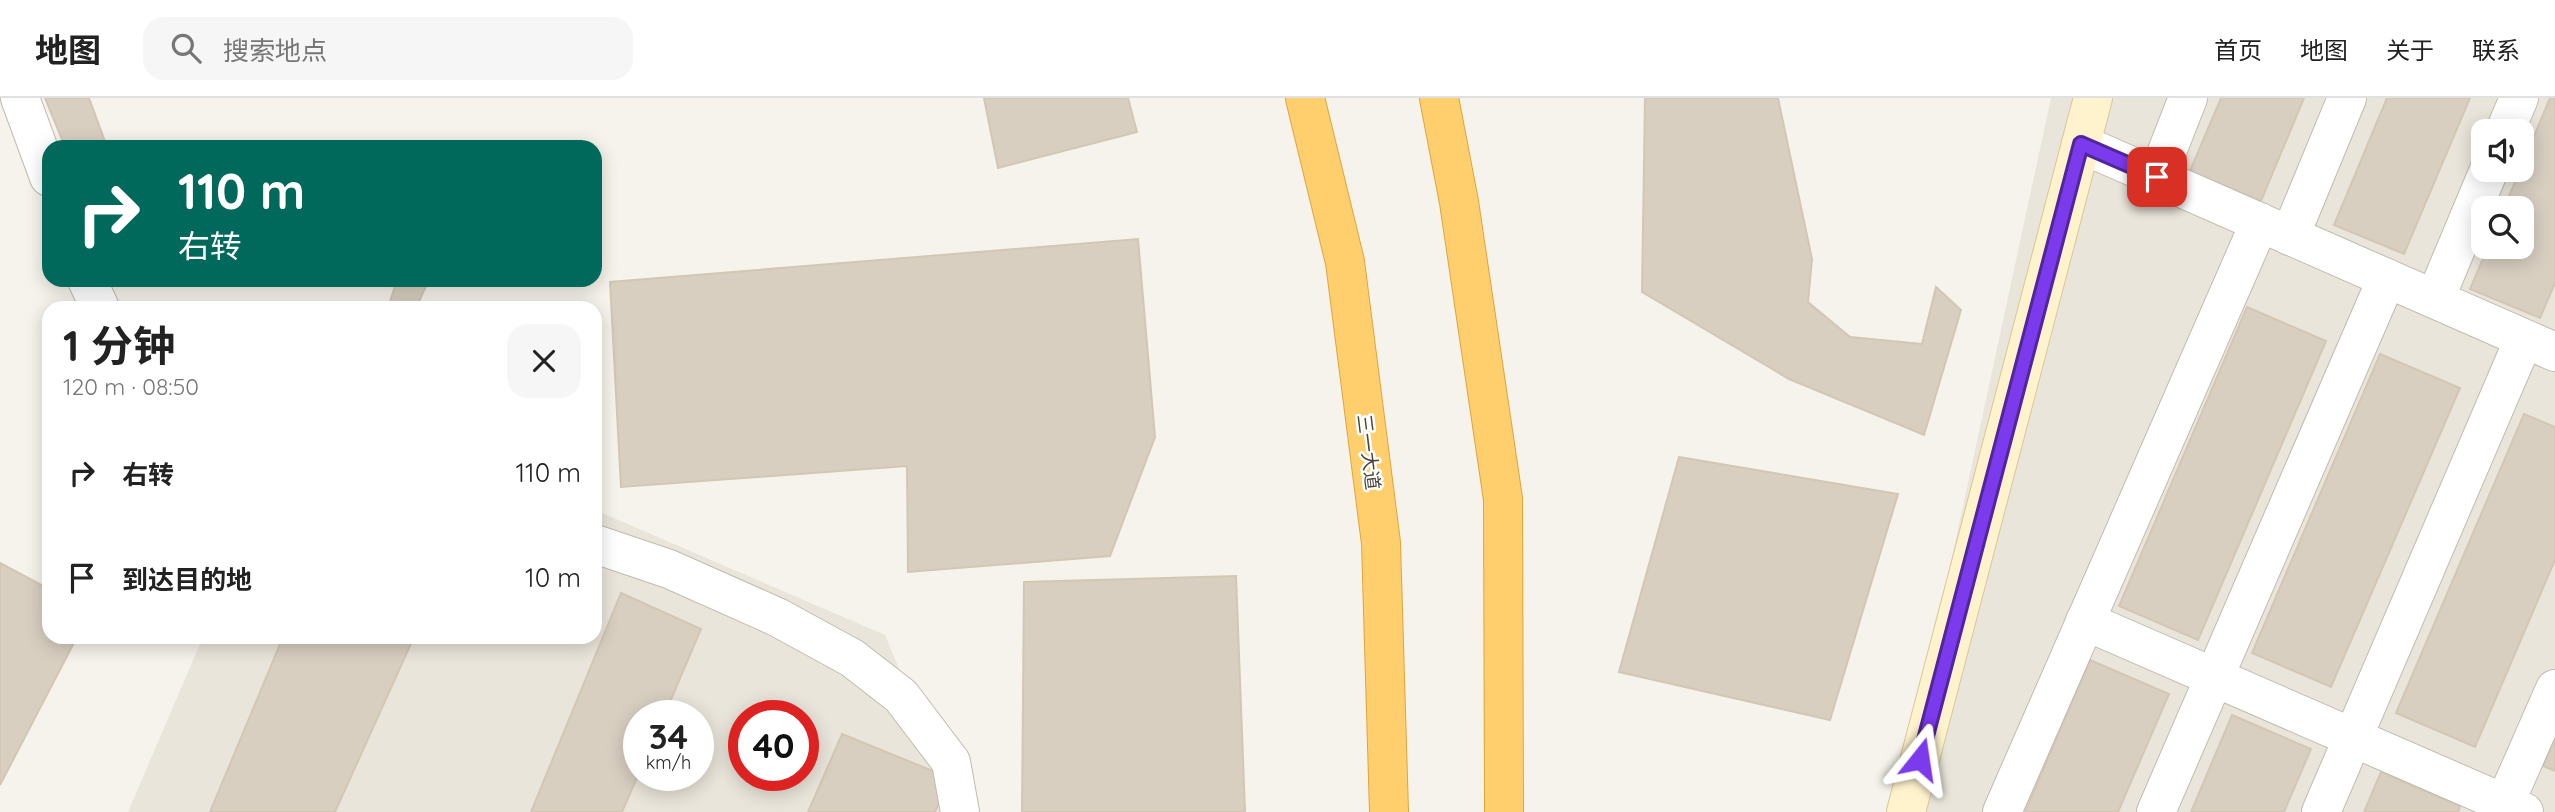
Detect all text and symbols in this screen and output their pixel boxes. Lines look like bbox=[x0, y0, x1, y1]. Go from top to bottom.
search box bbox=[143, 17, 633, 80]
text: 地图 bbox=[35, 29, 101, 70]
icon: search bbox=[167, 29, 205, 67]
text: 搜索地点 bbox=[223, 34, 327, 67]
text: 首页 bbox=[2214, 35, 2262, 65]
text: 地图 bbox=[2300, 35, 2348, 65]
text: 关于 bbox=[2386, 35, 2434, 65]
text: 联系 bbox=[2472, 35, 2520, 65]
map controls bbox=[2471, 119, 2534, 259]
button: sound bbox=[2471, 119, 2534, 182]
pin bbox=[2127, 147, 2187, 207]
icon: arrive bbox=[2138, 158, 2176, 196]
text: 110 m bbox=[178, 160, 305, 221]
icon: right bbox=[63, 168, 154, 259]
button: search bbox=[2471, 196, 2534, 259]
text: 右转 bbox=[178, 226, 242, 266]
text: 1 分钟 bbox=[63, 319, 175, 372]
button: close bbox=[507, 324, 581, 398]
text: 120 m · 08:50 bbox=[63, 372, 199, 401]
street label: 三一大道 bbox=[1352, 413, 1386, 491]
icon: right bbox=[63, 454, 101, 492]
text: 110 m bbox=[515, 456, 581, 489]
text: 右转 bbox=[122, 458, 174, 491]
icon: arrive bbox=[63, 559, 101, 597]
text: 10 m bbox=[525, 561, 581, 594]
text: 到达目的地 bbox=[122, 563, 252, 596]
speed limit sign: 40 bbox=[728, 700, 819, 791]
text: 34 bbox=[649, 714, 688, 758]
position arrow bbox=[1883, 722, 1957, 796]
text: km/h bbox=[646, 751, 691, 774]

